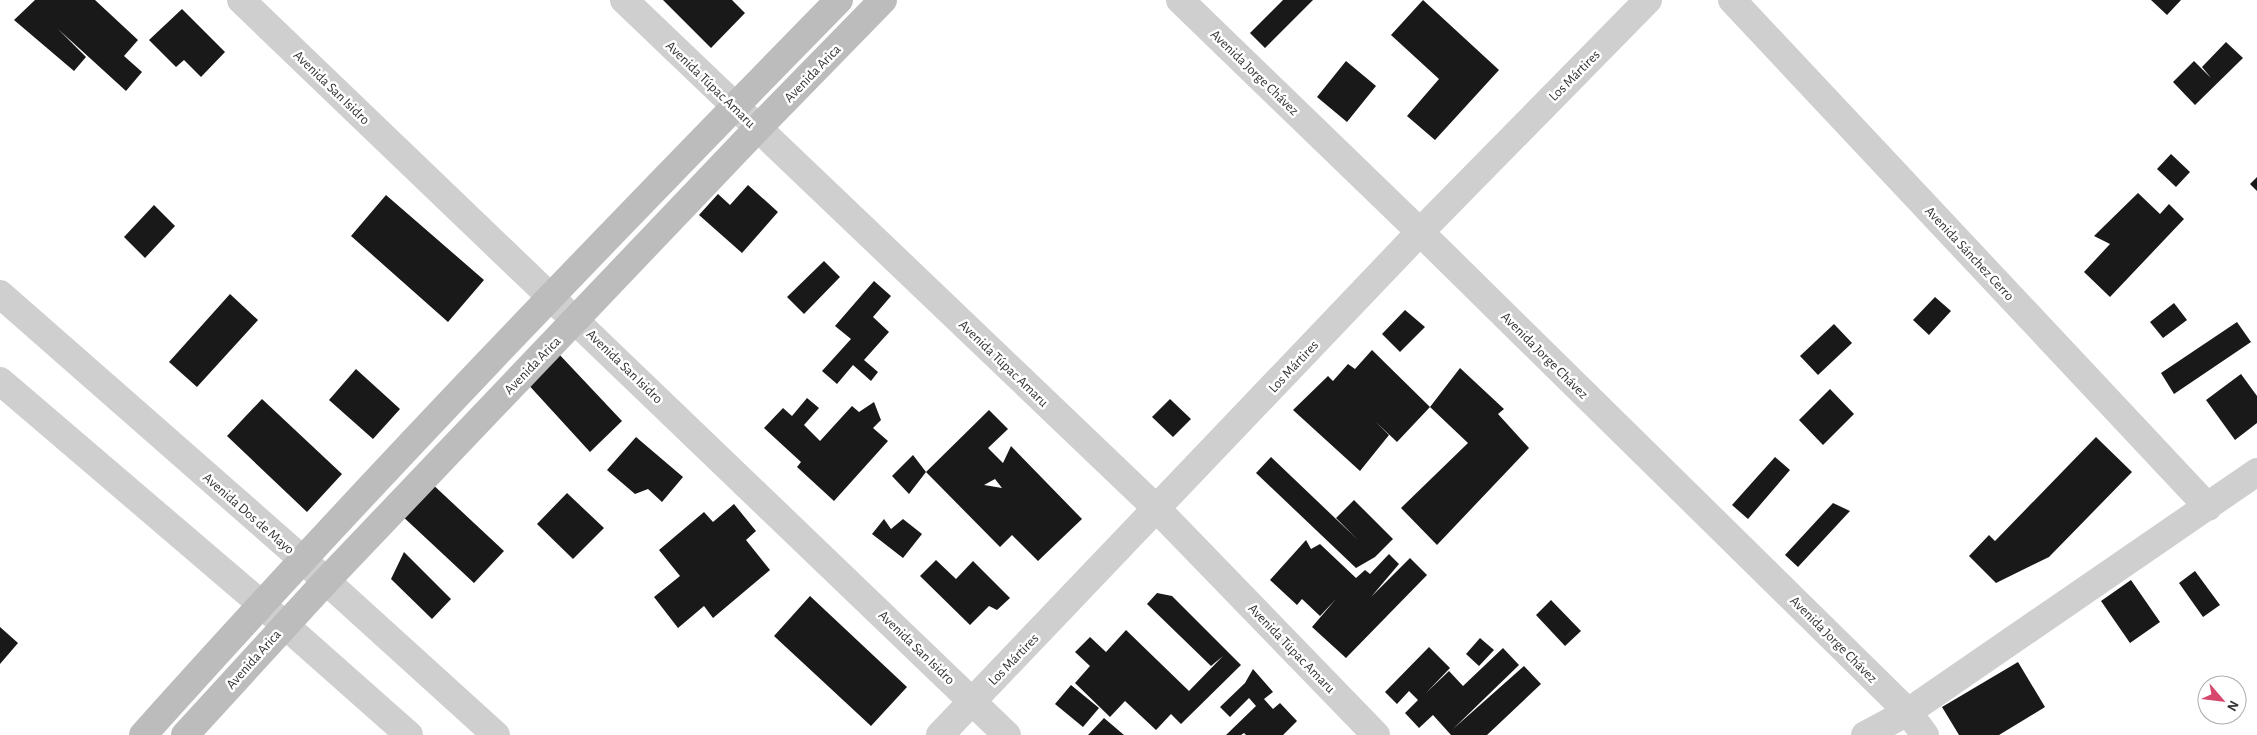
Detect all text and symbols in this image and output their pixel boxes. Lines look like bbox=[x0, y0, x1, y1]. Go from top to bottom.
street label: Avenida Jorge Chávez bbox=[1208, 27, 1301, 118]
street label: Avenida Túpac Amaru bbox=[663, 39, 758, 131]
street label: Avenida Arica bbox=[782, 42, 844, 105]
street label: Avenida San Isidro bbox=[291, 48, 372, 127]
street label: Los Mártires bbox=[1547, 48, 1603, 104]
street label: Avenida Sánchez Cerro bbox=[1922, 204, 2016, 304]
street label: Avenida Jorge Chávez bbox=[1498, 310, 1591, 402]
street label: Avenida Túpac Amaru bbox=[956, 318, 1051, 410]
street label: Avenida San Isidro bbox=[584, 327, 665, 406]
street label: Avenida Arica bbox=[502, 334, 564, 397]
street label: Los Mártires bbox=[1266, 338, 1321, 395]
street label: Avenida Dos de Mayo bbox=[200, 470, 297, 557]
street label: Avenida Jorge Chávez bbox=[1787, 594, 1880, 686]
street label: Avenida Túpac Amaru bbox=[1245, 601, 1337, 696]
street label: Avenida San Isidro bbox=[876, 608, 957, 687]
street label: Avenida Arica bbox=[224, 627, 284, 692]
street label: Los Mártires bbox=[986, 631, 1042, 688]
north arrow bbox=[2197, 675, 2247, 725]
text: N bbox=[2224, 698, 2241, 713]

